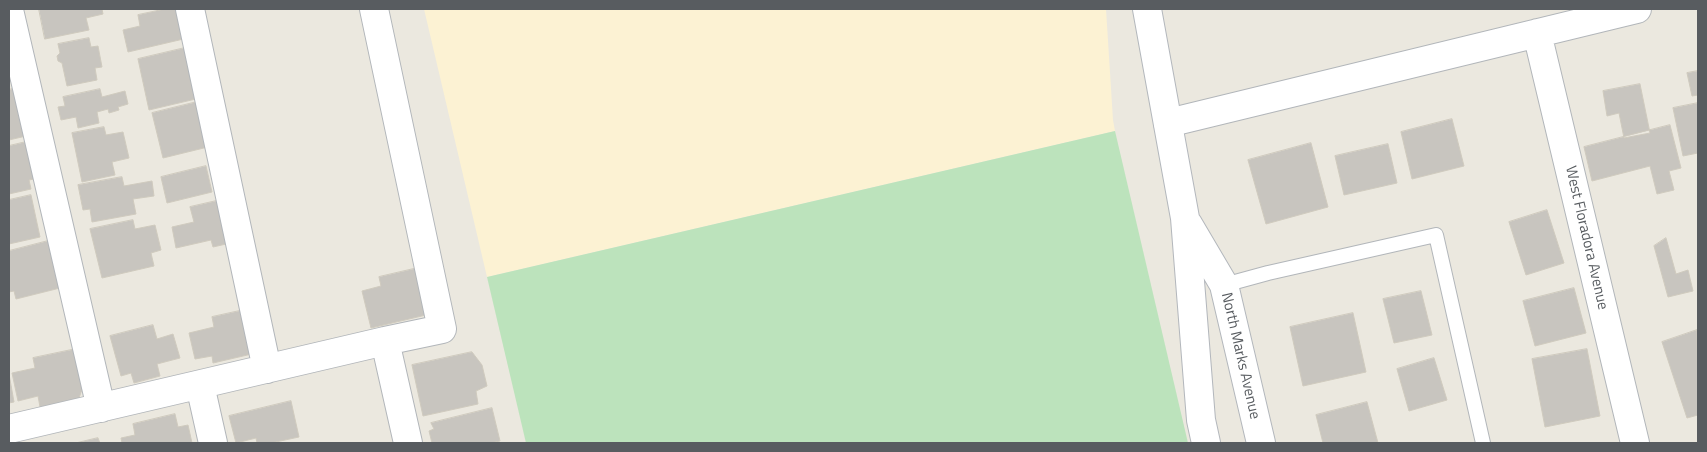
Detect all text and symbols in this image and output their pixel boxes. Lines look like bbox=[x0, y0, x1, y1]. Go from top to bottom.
street label: West Floradora Avenue bbox=[1561, 164, 1611, 312]
street label: North Marks Avenue bbox=[1217, 291, 1263, 421]

